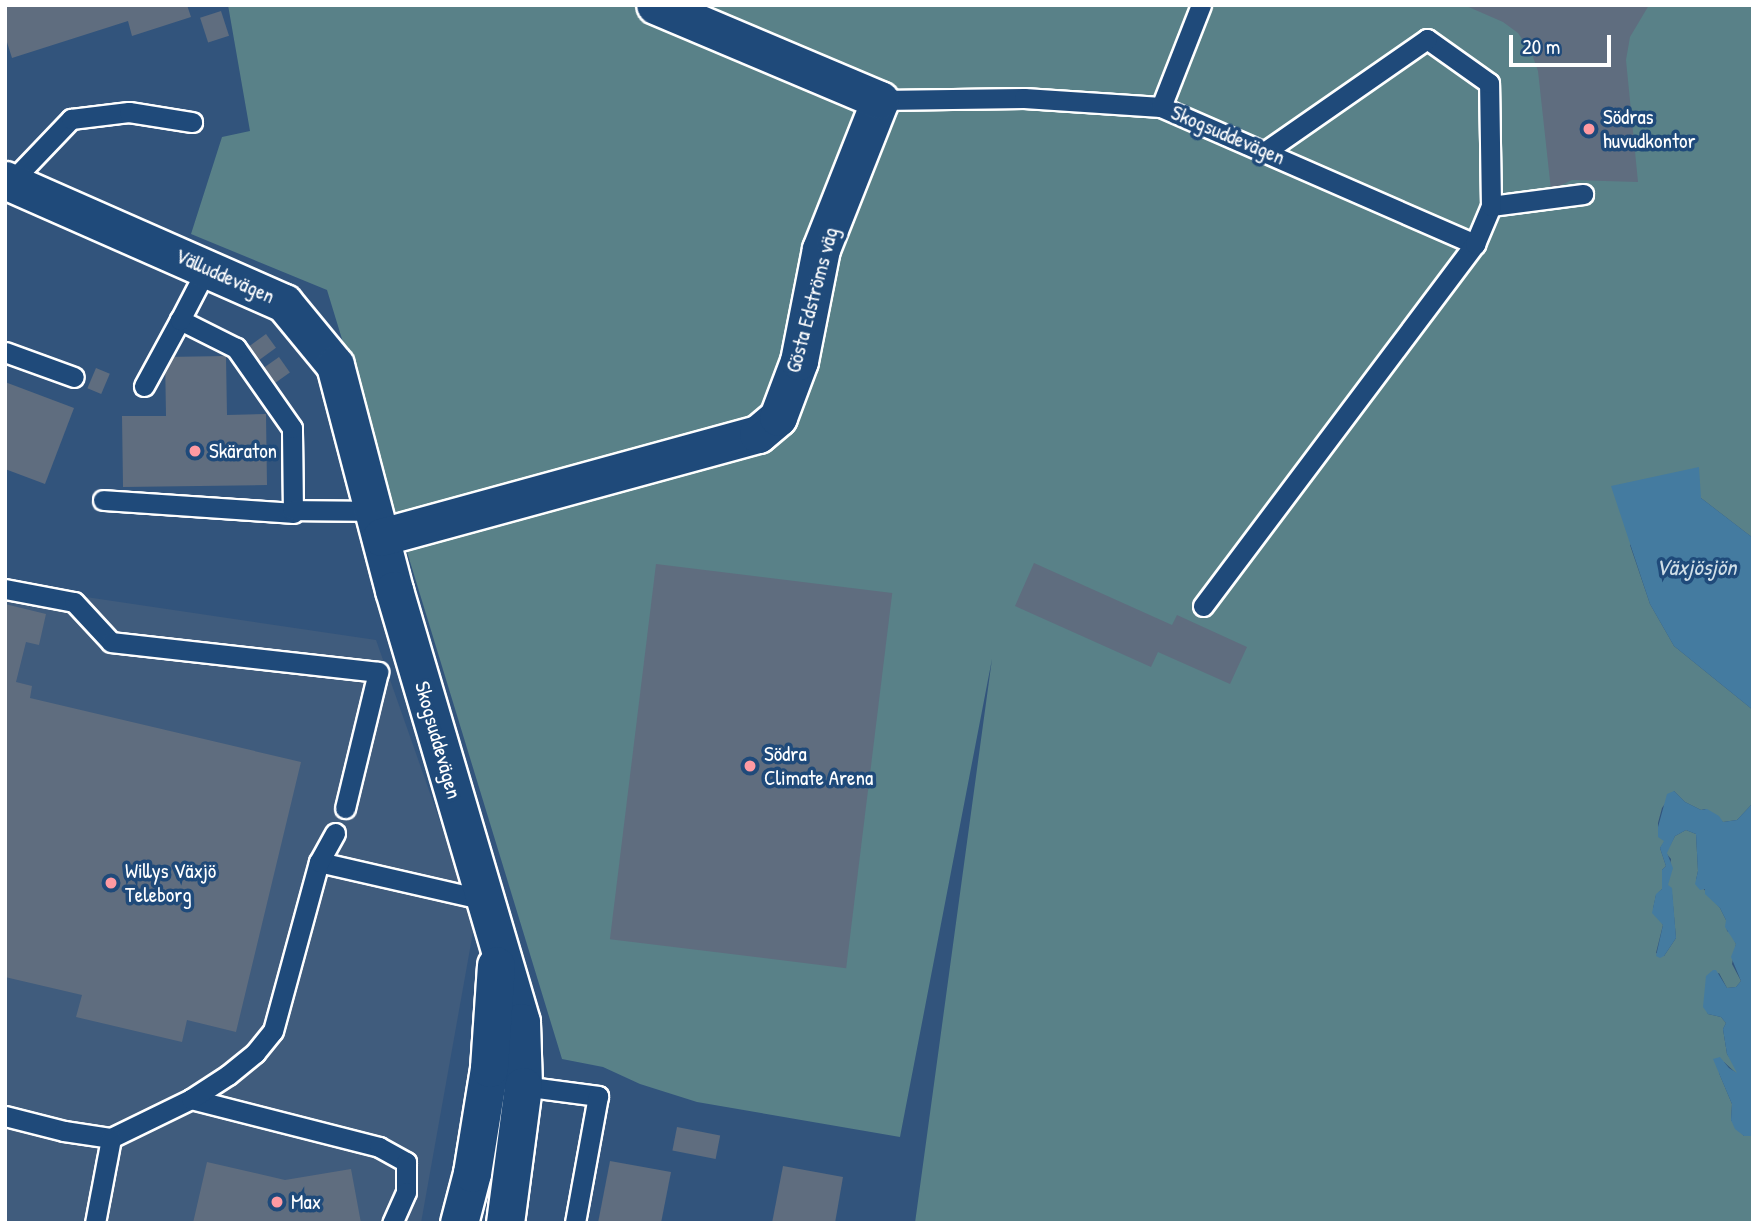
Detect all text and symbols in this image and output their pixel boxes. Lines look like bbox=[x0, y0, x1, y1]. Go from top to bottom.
scale bar bbox=[1513, 21, 1614, 65]
text: 20 m bbox=[1522, 32, 1560, 61]
street label: Skogsuddevägen bbox=[1167, 100, 1289, 170]
place label: Södras huvudkontor bbox=[1603, 104, 1696, 154]
marker: Södras huvudkontor bbox=[1581, 121, 1597, 137]
street label: Gösta Edströms väg bbox=[780, 225, 844, 375]
street label: Välluddevägen bbox=[171, 243, 279, 309]
place label: Skäraton bbox=[209, 438, 277, 464]
marker: Skäraton bbox=[187, 443, 203, 459]
water label: Växjösjön bbox=[1656, 553, 1736, 581]
street label: Skogsuddevägen bbox=[409, 678, 467, 802]
place label: Södra Climate Arena bbox=[764, 741, 873, 791]
marker: Södra Climate Arena bbox=[742, 758, 758, 774]
place label: Willys Växjö Teleborg bbox=[125, 858, 216, 908]
marker: Willys Växjö Teleborg bbox=[103, 875, 119, 891]
place label: Max bbox=[291, 1189, 321, 1215]
marker: Max bbox=[269, 1194, 285, 1210]

